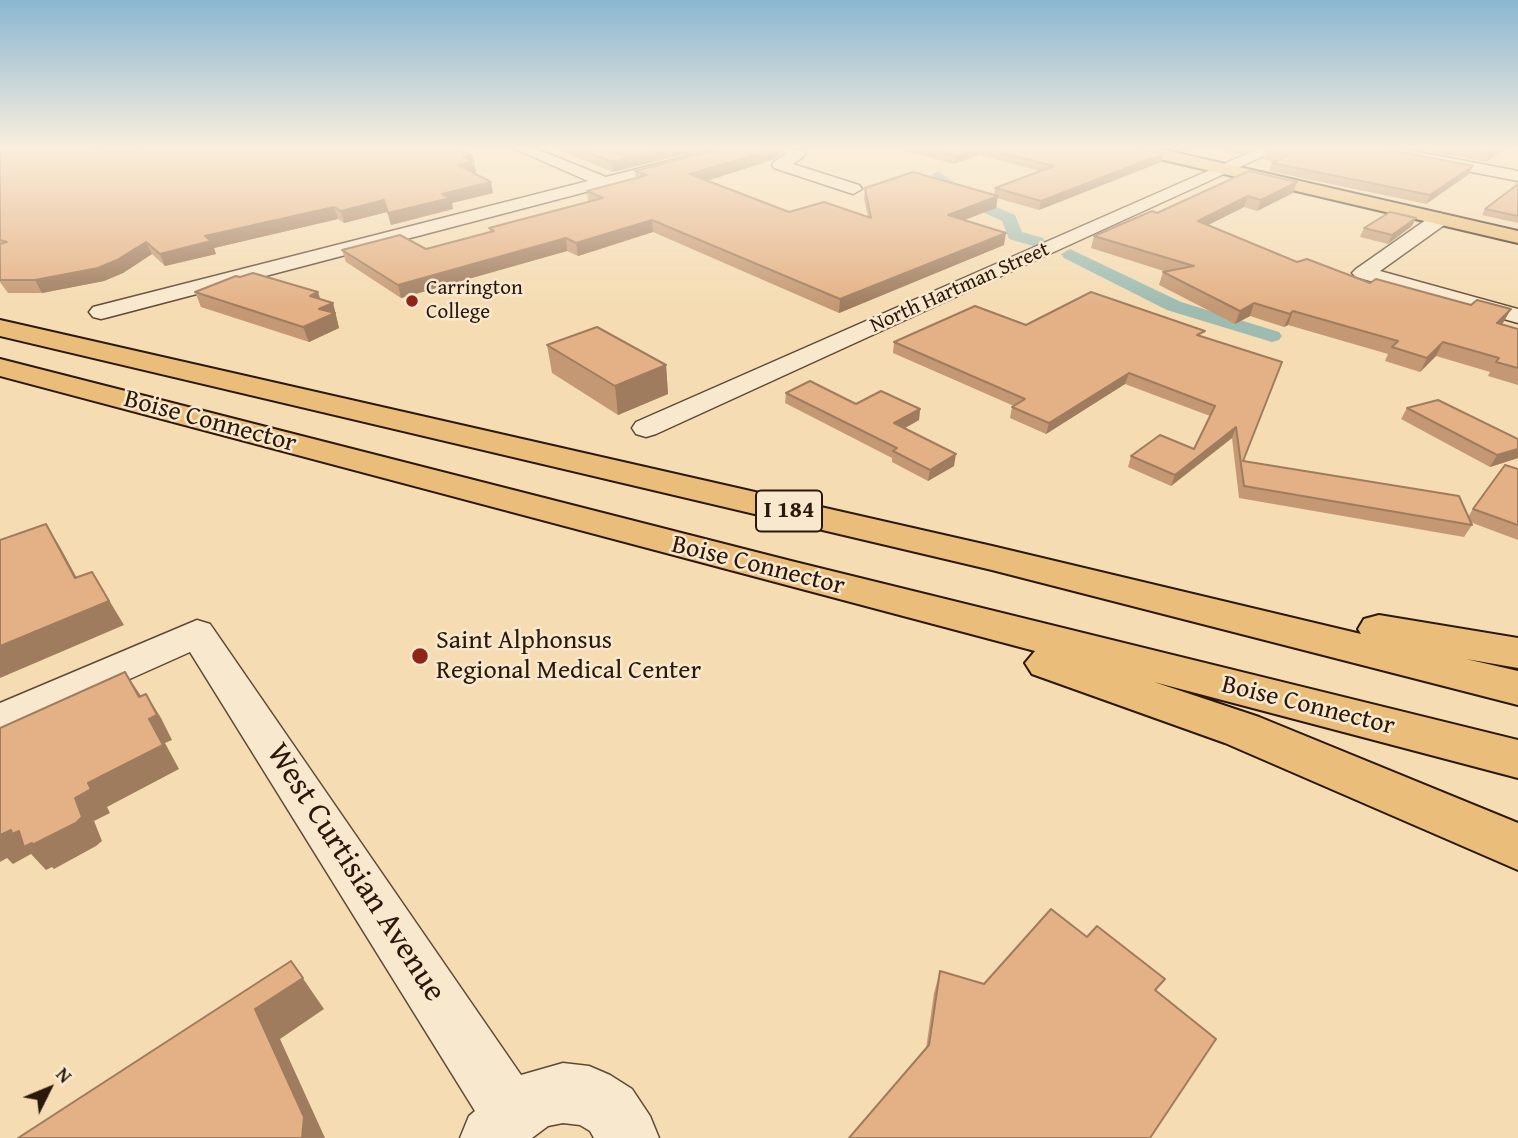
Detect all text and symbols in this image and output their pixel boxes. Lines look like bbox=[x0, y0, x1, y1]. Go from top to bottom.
street label: North Hartman Street bbox=[866, 237, 1054, 339]
place label: Carrington College bbox=[426, 276, 523, 326]
marker: Carrington College bbox=[404, 293, 420, 309]
street label: Boise Connector bbox=[120, 384, 300, 460]
road number: I 184 bbox=[756, 490, 822, 532]
street label: Boise Connector bbox=[668, 529, 848, 603]
place label: Saint Alphonsus Regional Medical Center bbox=[436, 625, 701, 686]
marker: Saint Alphonsus Regional Medical Center bbox=[410, 646, 430, 666]
street label: Boise Connector bbox=[1218, 669, 1398, 743]
street label: West Curtisian Avenue bbox=[257, 737, 453, 1009]
north arrow bbox=[14, 1054, 84, 1124]
text: N bbox=[50, 1060, 79, 1089]

